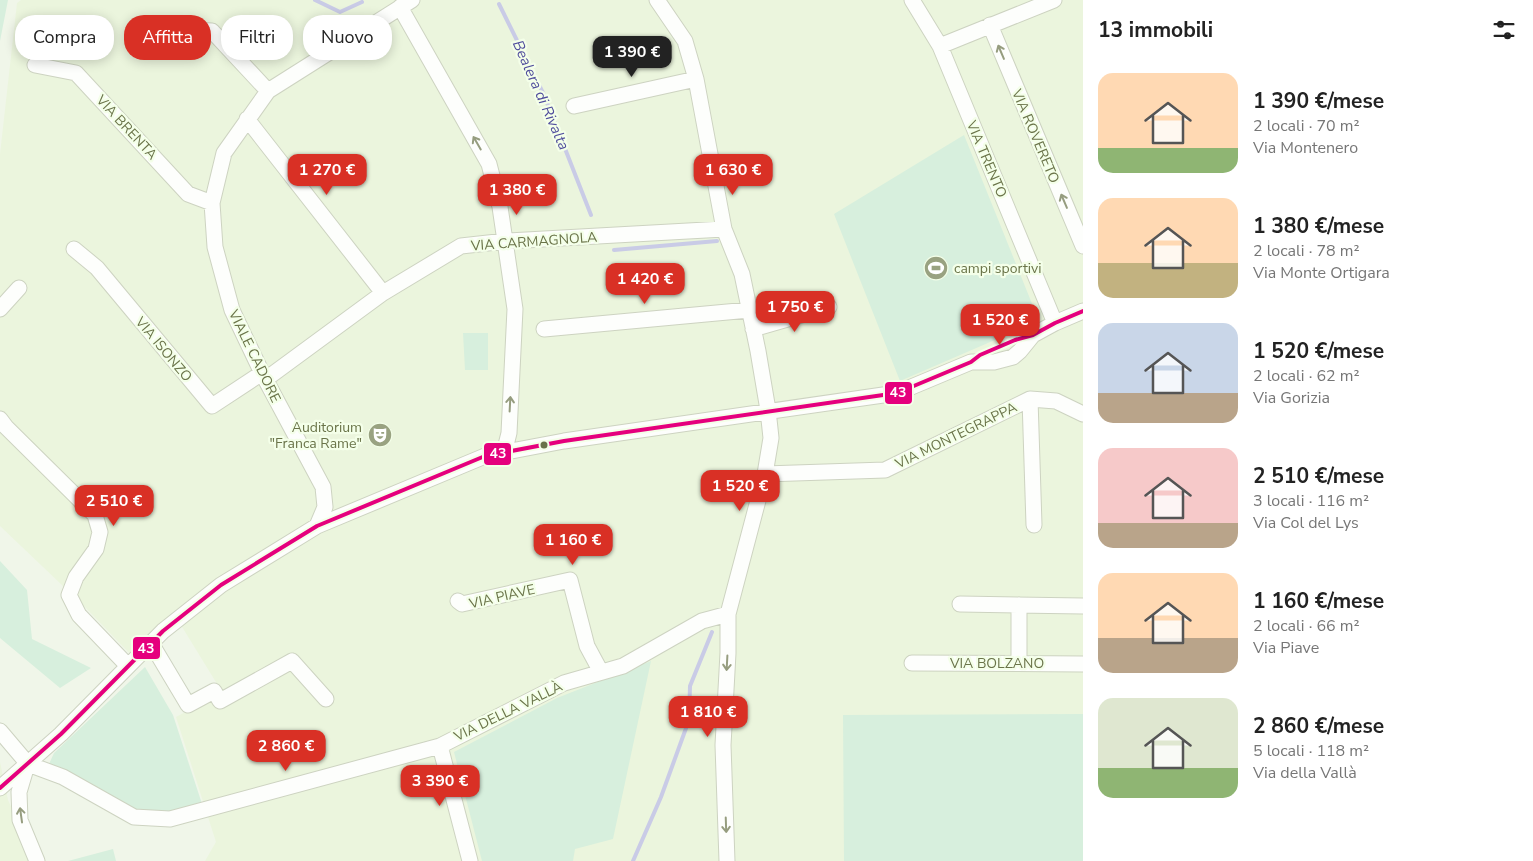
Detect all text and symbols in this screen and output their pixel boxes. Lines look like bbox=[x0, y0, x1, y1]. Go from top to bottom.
chip: Compra bbox=[15, 15, 114, 60]
chip: Affitta bbox=[124, 15, 211, 60]
chip: Filtri bbox=[221, 15, 293, 60]
chip: Nuovo bbox=[303, 15, 392, 60]
text: 13 immobili bbox=[1098, 16, 1213, 44]
icon: filters bbox=[1490, 16, 1518, 44]
pin: 1 390 € bbox=[586, 36, 678, 78]
water label: Bealera di Rivalta bbox=[508, 37, 574, 153]
text: 1 390 € bbox=[604, 41, 660, 63]
one-way arrow bbox=[995, 45, 1005, 60]
street label: VIA ROVERETO bbox=[1007, 85, 1064, 186]
text: 1 390 €/mese bbox=[1253, 87, 1384, 115]
street label: VIA BRENTA bbox=[91, 90, 162, 164]
icon: home bbox=[1138, 93, 1198, 153]
text: 2 locali · 70 m² bbox=[1253, 115, 1360, 137]
street label: VIA TRENTO bbox=[961, 117, 1011, 201]
one-way arrow bbox=[472, 136, 482, 150]
text: Via Montenero bbox=[1253, 137, 1358, 159]
pin: 1 270 € bbox=[281, 154, 373, 196]
pin: 1 630 € bbox=[687, 154, 779, 196]
text: 1 270 € bbox=[299, 159, 355, 181]
text: 1 630 € bbox=[705, 159, 761, 181]
pin: 1 380 € bbox=[471, 174, 563, 216]
text: 1 380 € bbox=[489, 179, 545, 201]
one-way arrow bbox=[1059, 194, 1068, 209]
text: 1 380 €/mese bbox=[1253, 212, 1384, 240]
icon: home bbox=[1138, 218, 1198, 278]
street label: VIA CARMAGNOLA bbox=[469, 228, 598, 255]
text: 2 locali · 78 m² bbox=[1253, 240, 1360, 262]
sports icon: campi sportivi bbox=[923, 255, 949, 281]
place label: campi sportivi bbox=[954, 259, 1042, 278]
pin: 1 420 € bbox=[599, 262, 691, 305]
text: Via Monte Ortigara bbox=[1253, 262, 1390, 284]
text: 1 420 € bbox=[617, 268, 673, 290]
pin: 1 750 € bbox=[749, 290, 841, 333]
text: 1 750 € bbox=[767, 296, 823, 318]
pin: 1 520 € bbox=[954, 304, 1046, 346]
street label: VIALE CADORE bbox=[223, 306, 285, 406]
text: 1 520 € bbox=[972, 309, 1028, 331]
street label: VIA ISONZO bbox=[130, 312, 196, 386]
text: 1 520 €/mese bbox=[1253, 337, 1384, 365]
icon: home bbox=[1138, 343, 1198, 403]
text: 2 locali · 62 m² bbox=[1253, 365, 1360, 387]
line badge: 43 bbox=[884, 381, 913, 405]
text: 43 bbox=[890, 383, 906, 402]
text: Via Gorizia bbox=[1253, 387, 1330, 409]
one-way arrow bbox=[505, 397, 515, 413]
street label: VIA MONTEGRAPPA bbox=[891, 398, 1020, 474]
place label: Auditorium "Franca Rame" bbox=[270, 418, 362, 453]
theatre icon: Auditorium "Franca Rame" bbox=[367, 422, 393, 448]
unlabelled marker bbox=[539, 440, 549, 450]
line badge: 43 bbox=[483, 442, 512, 466]
text: 43 bbox=[490, 444, 506, 463]
text: 2 510 €/mese bbox=[1253, 462, 1384, 490]
icon: home bbox=[1138, 468, 1198, 528]
pin: 1 520 € bbox=[694, 470, 786, 512]
text: 1 520 € bbox=[712, 475, 768, 497]
pin: 2 510 € bbox=[68, 484, 160, 527]
text: 2 510 € bbox=[86, 490, 142, 512]
text: 3 locali · 116 m² bbox=[1253, 490, 1369, 512]
text: Via Col del Lys bbox=[1253, 512, 1359, 534]
pin: 1 160 € bbox=[527, 524, 619, 566]
text: 1 160 € bbox=[545, 529, 601, 551]
street label: VIA PIAVE bbox=[466, 580, 537, 613]
text: 1 160 €/mese bbox=[1253, 587, 1384, 615]
icon: home bbox=[1138, 593, 1198, 653]
text: 2 locali · 66 m² bbox=[1253, 615, 1360, 637]
line badge: 43 bbox=[132, 636, 161, 660]
text: Via Piave bbox=[1253, 637, 1319, 659]
text: 43 bbox=[138, 639, 154, 658]
one-way arrow bbox=[723, 654, 732, 670]
street label: VIA BOLZANO bbox=[949, 654, 1044, 673]
street label: VIA DELLA VALLÀ bbox=[450, 677, 566, 746]
pin: 1 810 € bbox=[662, 696, 754, 738]
text: 1 810 € bbox=[680, 701, 736, 723]
text: 2 860 €/mese bbox=[1253, 712, 1384, 740]
icon: home bbox=[1138, 718, 1198, 778]
pin: 2 860 € bbox=[240, 730, 332, 772]
text: 2 860 € bbox=[258, 735, 314, 757]
text: 5 locali · 118 m² bbox=[1253, 740, 1369, 762]
text: Via della Vallà bbox=[1253, 762, 1357, 784]
pin: 3 390 € bbox=[394, 764, 486, 807]
text: 3 390 € bbox=[412, 770, 468, 792]
one-way arrow bbox=[16, 808, 26, 824]
one-way arrow bbox=[721, 816, 731, 833]

